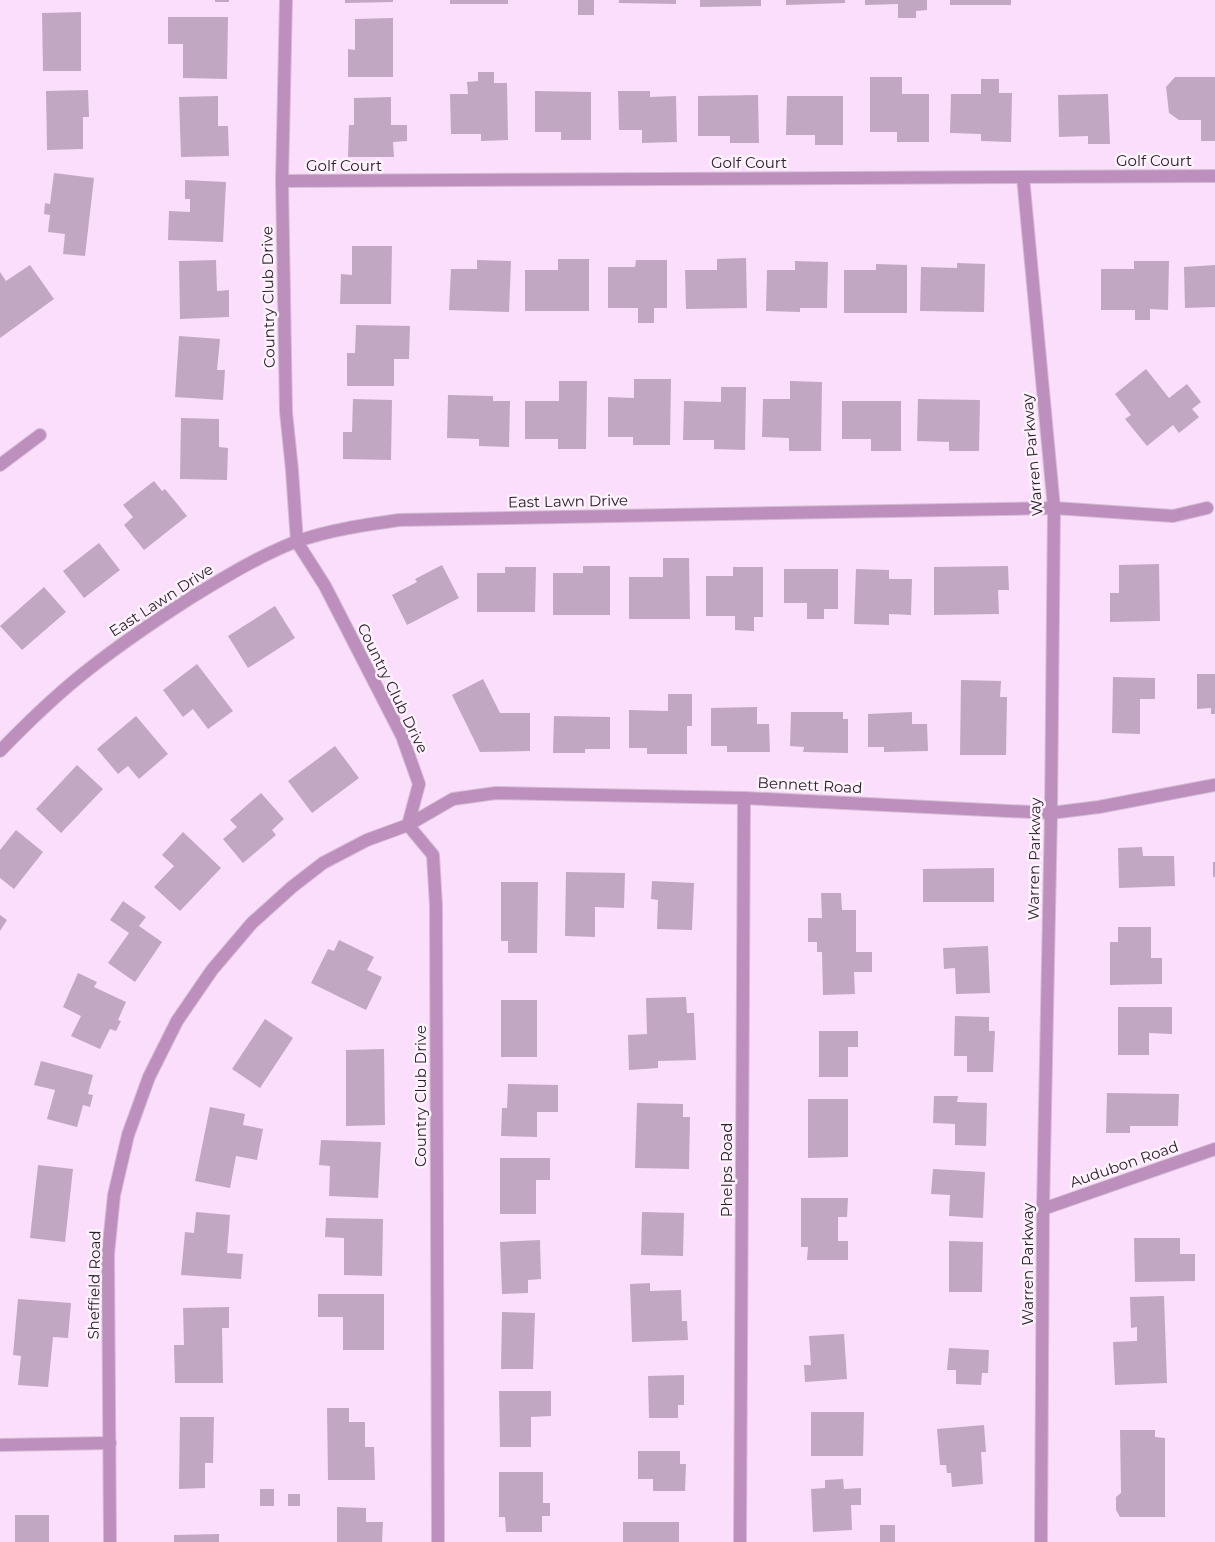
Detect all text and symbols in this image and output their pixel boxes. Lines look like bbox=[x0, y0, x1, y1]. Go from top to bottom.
street label: Golf Court bbox=[1116, 151, 1192, 170]
street label: Golf Court bbox=[711, 153, 787, 172]
street label: Golf Court bbox=[306, 156, 382, 175]
street label: Country Club Drive bbox=[257, 226, 279, 368]
street label: Warren Parkway bbox=[1017, 392, 1047, 517]
street label: East Lawn Drive bbox=[508, 490, 628, 512]
street label: East Lawn Drive bbox=[105, 559, 217, 641]
street label: Country Club Drive bbox=[353, 620, 433, 756]
street label: Bennett Road bbox=[757, 773, 863, 797]
street label: Warren Parkway bbox=[1023, 796, 1045, 921]
street label: Country Club Drive bbox=[411, 1025, 430, 1167]
street label: Phelps Road bbox=[717, 1123, 736, 1217]
street label: Audubon Road bbox=[1067, 1136, 1181, 1192]
street label: Warren Parkway bbox=[1018, 1202, 1037, 1325]
street label: Sheffield Road bbox=[84, 1230, 104, 1340]

